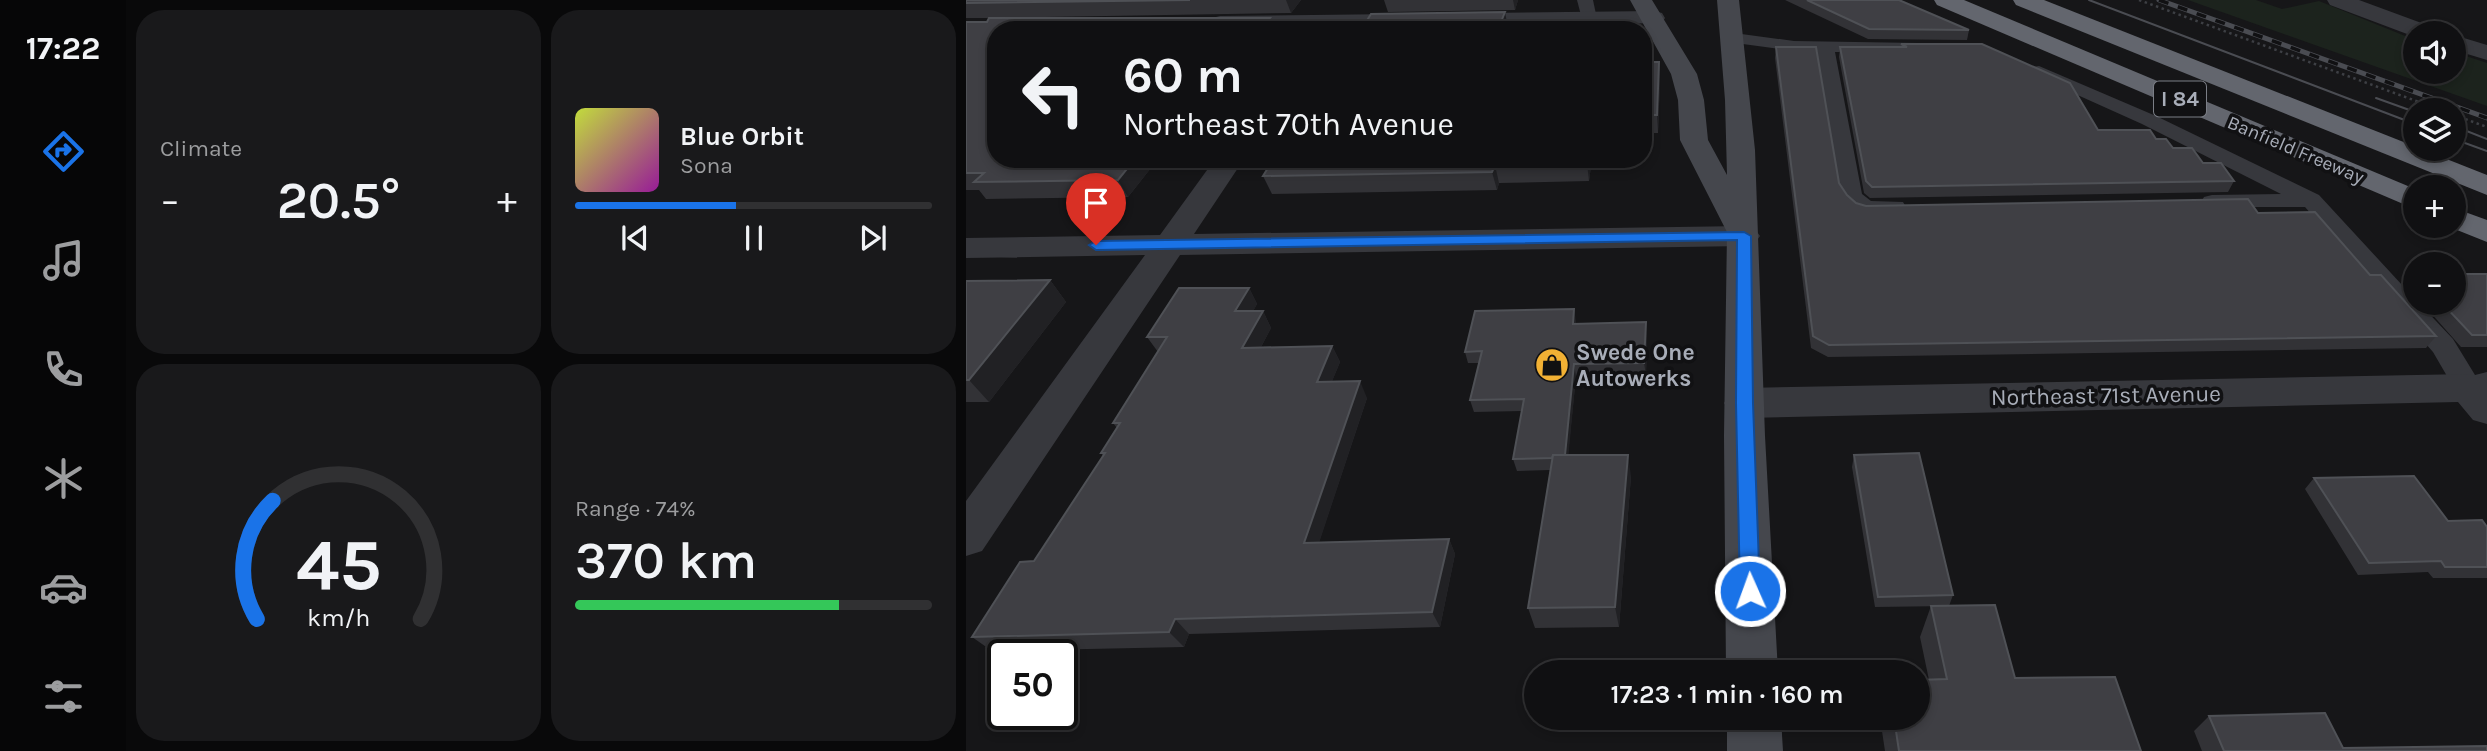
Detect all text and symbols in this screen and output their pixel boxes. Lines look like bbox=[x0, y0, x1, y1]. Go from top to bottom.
map controls bbox=[2403, 21, 2466, 315]
button: sound bbox=[2403, 21, 2466, 84]
text: 17:22 bbox=[26, 30, 100, 67]
text: 60 m bbox=[1123, 47, 1243, 104]
icon: left bbox=[1008, 49, 1099, 140]
road number: I 84 bbox=[2154, 82, 2206, 116]
button: layers bbox=[2403, 98, 2466, 161]
text: Northeast 70th Avenue bbox=[1123, 106, 1454, 143]
street label: Banfield Freeway bbox=[2224, 111, 2367, 189]
text: Blue Orbit bbox=[680, 121, 804, 152]
icon: directions bbox=[39, 127, 88, 176]
text: Climate bbox=[160, 135, 242, 162]
text: Sona bbox=[680, 152, 733, 179]
text: 20.5° bbox=[277, 170, 400, 231]
pin bbox=[1066, 173, 1126, 245]
button: + bbox=[2403, 175, 2466, 238]
text: − bbox=[160, 178, 180, 223]
text: + bbox=[497, 178, 517, 223]
icon: arrive bbox=[1077, 184, 1115, 222]
icon: previous bbox=[616, 219, 654, 257]
icon: pause bbox=[735, 219, 773, 257]
icon: next bbox=[854, 219, 892, 257]
icon: music bbox=[39, 236, 88, 285]
button: − bbox=[2403, 252, 2466, 315]
place label: Swede One Autowerks bbox=[1576, 339, 1695, 392]
icon: phone bbox=[39, 345, 88, 394]
shop icon: Swede One Autowerks bbox=[1533, 346, 1571, 384]
street label: Northeast 71st Avenue bbox=[1991, 380, 2221, 411]
icon: climate bbox=[39, 454, 88, 503]
text: Range · 74% bbox=[575, 495, 696, 522]
text: 45 bbox=[296, 522, 381, 607]
text: 370 km bbox=[575, 530, 757, 591]
position arrow bbox=[1713, 554, 1787, 628]
icon: car bbox=[39, 563, 88, 612]
text: km/h bbox=[307, 602, 370, 631]
speed limit sign: 50 bbox=[987, 639, 1078, 730]
icon: filters bbox=[39, 672, 88, 721]
text: 17:23 · 1 min · 160 m bbox=[1611, 679, 1843, 710]

